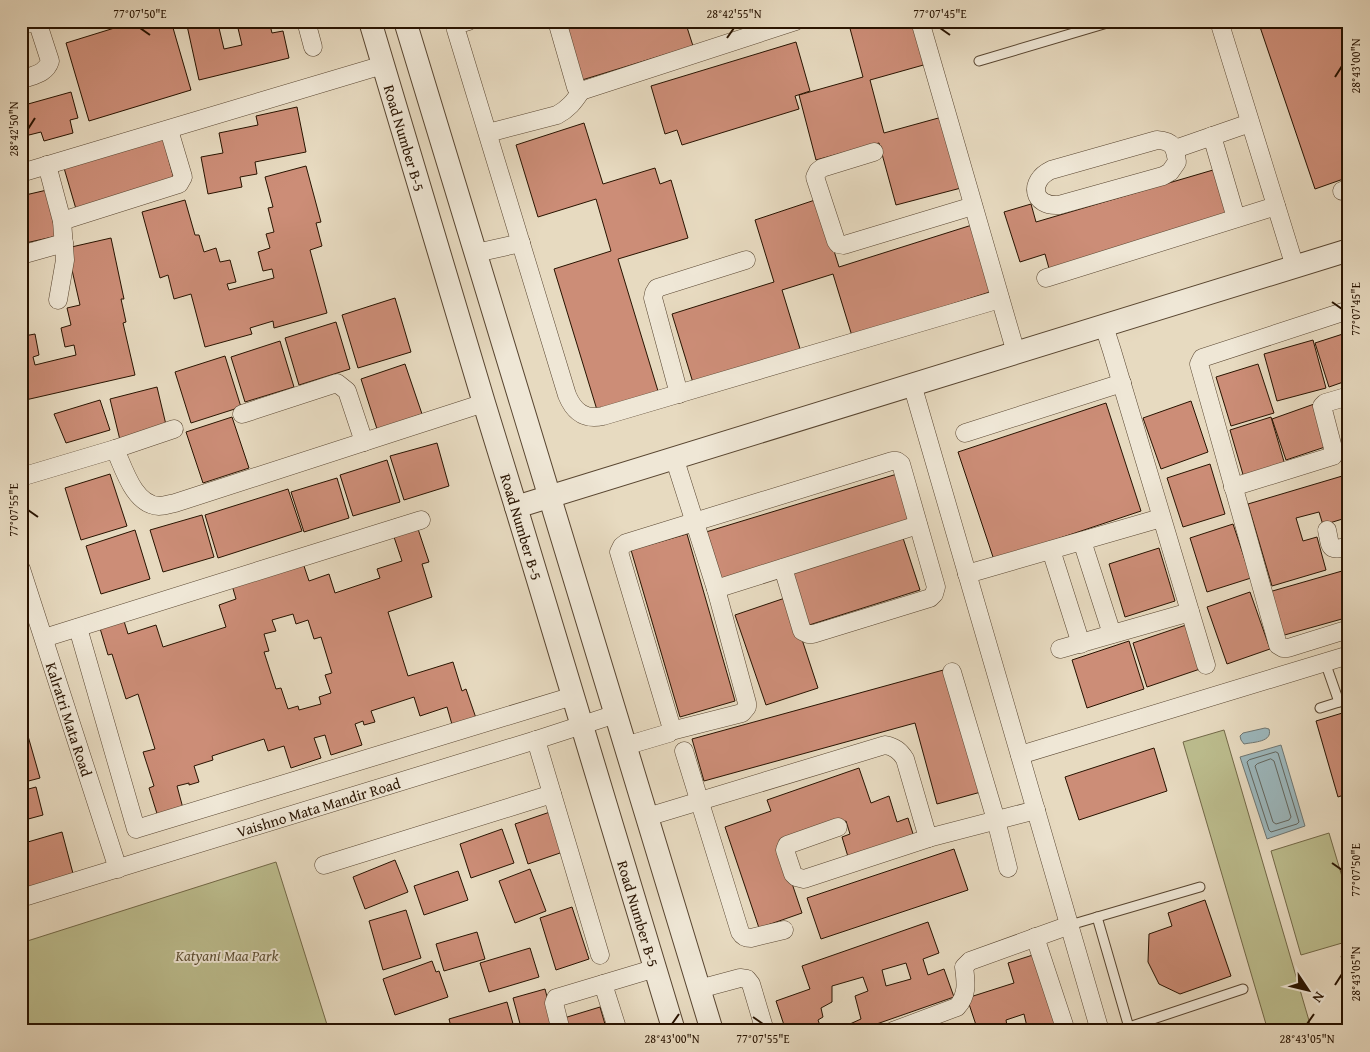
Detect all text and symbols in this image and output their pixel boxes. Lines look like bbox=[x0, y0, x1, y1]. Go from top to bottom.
text: 77°07'50"E bbox=[113, 5, 167, 22]
text: 28°42'55"N bbox=[706, 5, 762, 22]
text: 77°07'45"E bbox=[913, 5, 967, 22]
text: 28°43'00"N bbox=[1347, 38, 1364, 94]
street label: Road Number B-5 bbox=[379, 82, 431, 194]
text: 28°42'50"N bbox=[5, 101, 22, 157]
text: 77°07'45"E bbox=[1347, 282, 1364, 336]
street label: Road Number B-5 bbox=[496, 471, 548, 582]
text: 77°07'55"E bbox=[5, 483, 22, 537]
street label: Kalratri Mata Road bbox=[41, 660, 98, 779]
street label: Vaishno Mata Mandir Road bbox=[234, 772, 403, 842]
text: 77°07'50"E bbox=[1347, 843, 1364, 897]
street label: Road Number B-5 bbox=[613, 858, 665, 969]
park label: Katyani Maa Park bbox=[175, 945, 279, 966]
text: 28°43'05"N bbox=[1347, 946, 1364, 1002]
north arrow bbox=[1282, 964, 1332, 1014]
text: N bbox=[1307, 988, 1330, 1008]
text: 28°43'00"N bbox=[644, 1030, 700, 1047]
text: 77°07'55"E bbox=[736, 1030, 790, 1047]
text: 28°43'05"N bbox=[1279, 1030, 1335, 1047]

